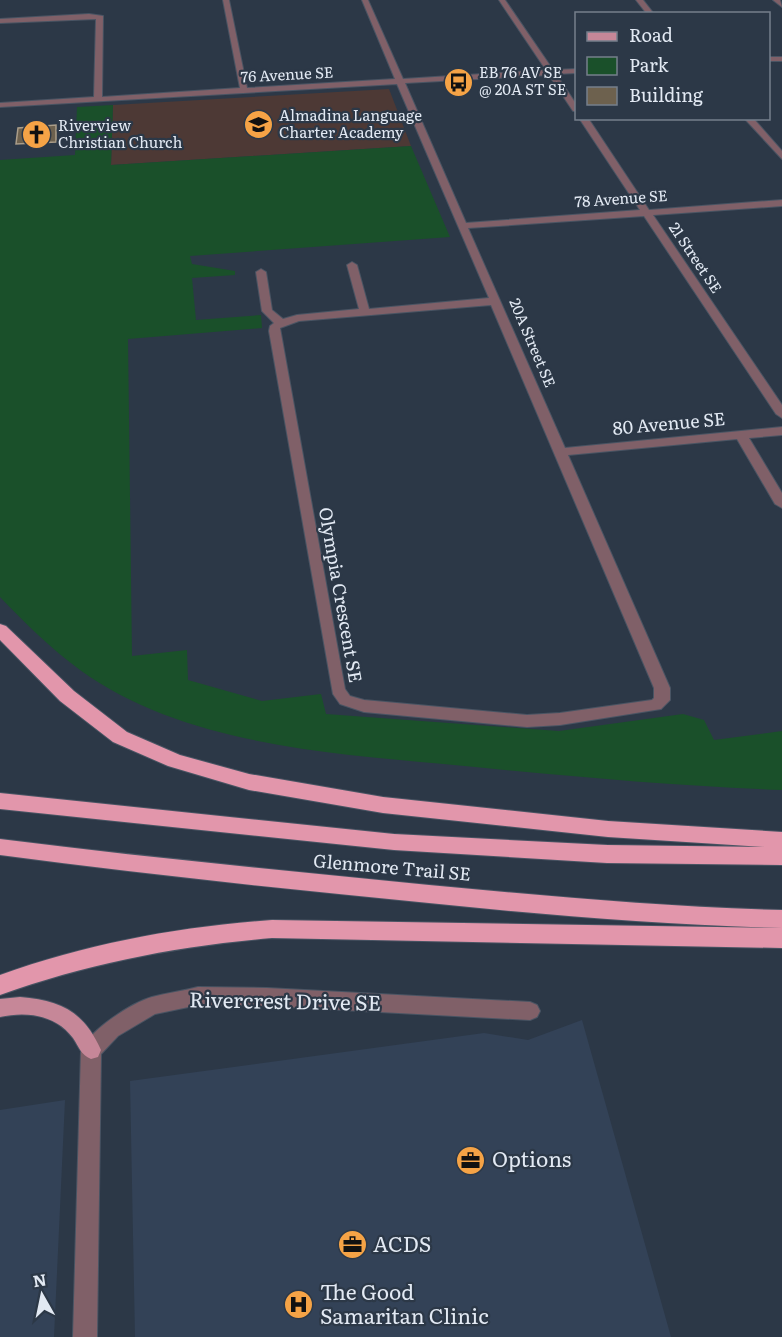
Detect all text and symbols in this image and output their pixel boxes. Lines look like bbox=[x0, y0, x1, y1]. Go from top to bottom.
legend bbox=[575, 12, 770, 120]
text: Road bbox=[629, 21, 673, 48]
text: Park bbox=[629, 51, 670, 78]
street label: 76 Avenue SE bbox=[240, 60, 334, 87]
place label: EB 76 AV SE @ 20A ST SE bbox=[479, 60, 566, 100]
bus stop icon: EB 76 AV SE @ 20A ST SE bbox=[442, 66, 474, 98]
text: Building bbox=[629, 81, 704, 108]
place label: Almadina Language Charter Academy bbox=[279, 103, 422, 143]
school or university icon: Almadina Language Charter Academy bbox=[242, 109, 274, 141]
place label: Riverview Christian Church bbox=[58, 113, 182, 153]
church icon: Riverview Christian Church bbox=[21, 119, 53, 151]
street label: 78 Avenue SE bbox=[574, 183, 668, 212]
street label: 21 Street SE bbox=[664, 217, 728, 297]
street label: 20A Street SE bbox=[504, 294, 562, 391]
street label: 80 Avenue SE bbox=[611, 404, 726, 441]
street label: Olympia Crescent SE bbox=[313, 505, 370, 685]
street label: Glenmore Trail SE bbox=[312, 846, 472, 887]
street label: Rivercrest Drive SE bbox=[189, 982, 381, 1017]
place label: Options bbox=[492, 1142, 571, 1173]
office icon: Options bbox=[455, 1144, 487, 1176]
place label: ACDS bbox=[373, 1227, 431, 1258]
office icon: ACDS bbox=[336, 1229, 368, 1261]
north arrow bbox=[12, 1265, 72, 1325]
text: N bbox=[31, 1266, 48, 1292]
place label: The Good Samaritan Clinic bbox=[320, 1275, 489, 1330]
hospital icon: The Good Samaritan Clinic bbox=[283, 1289, 315, 1321]

